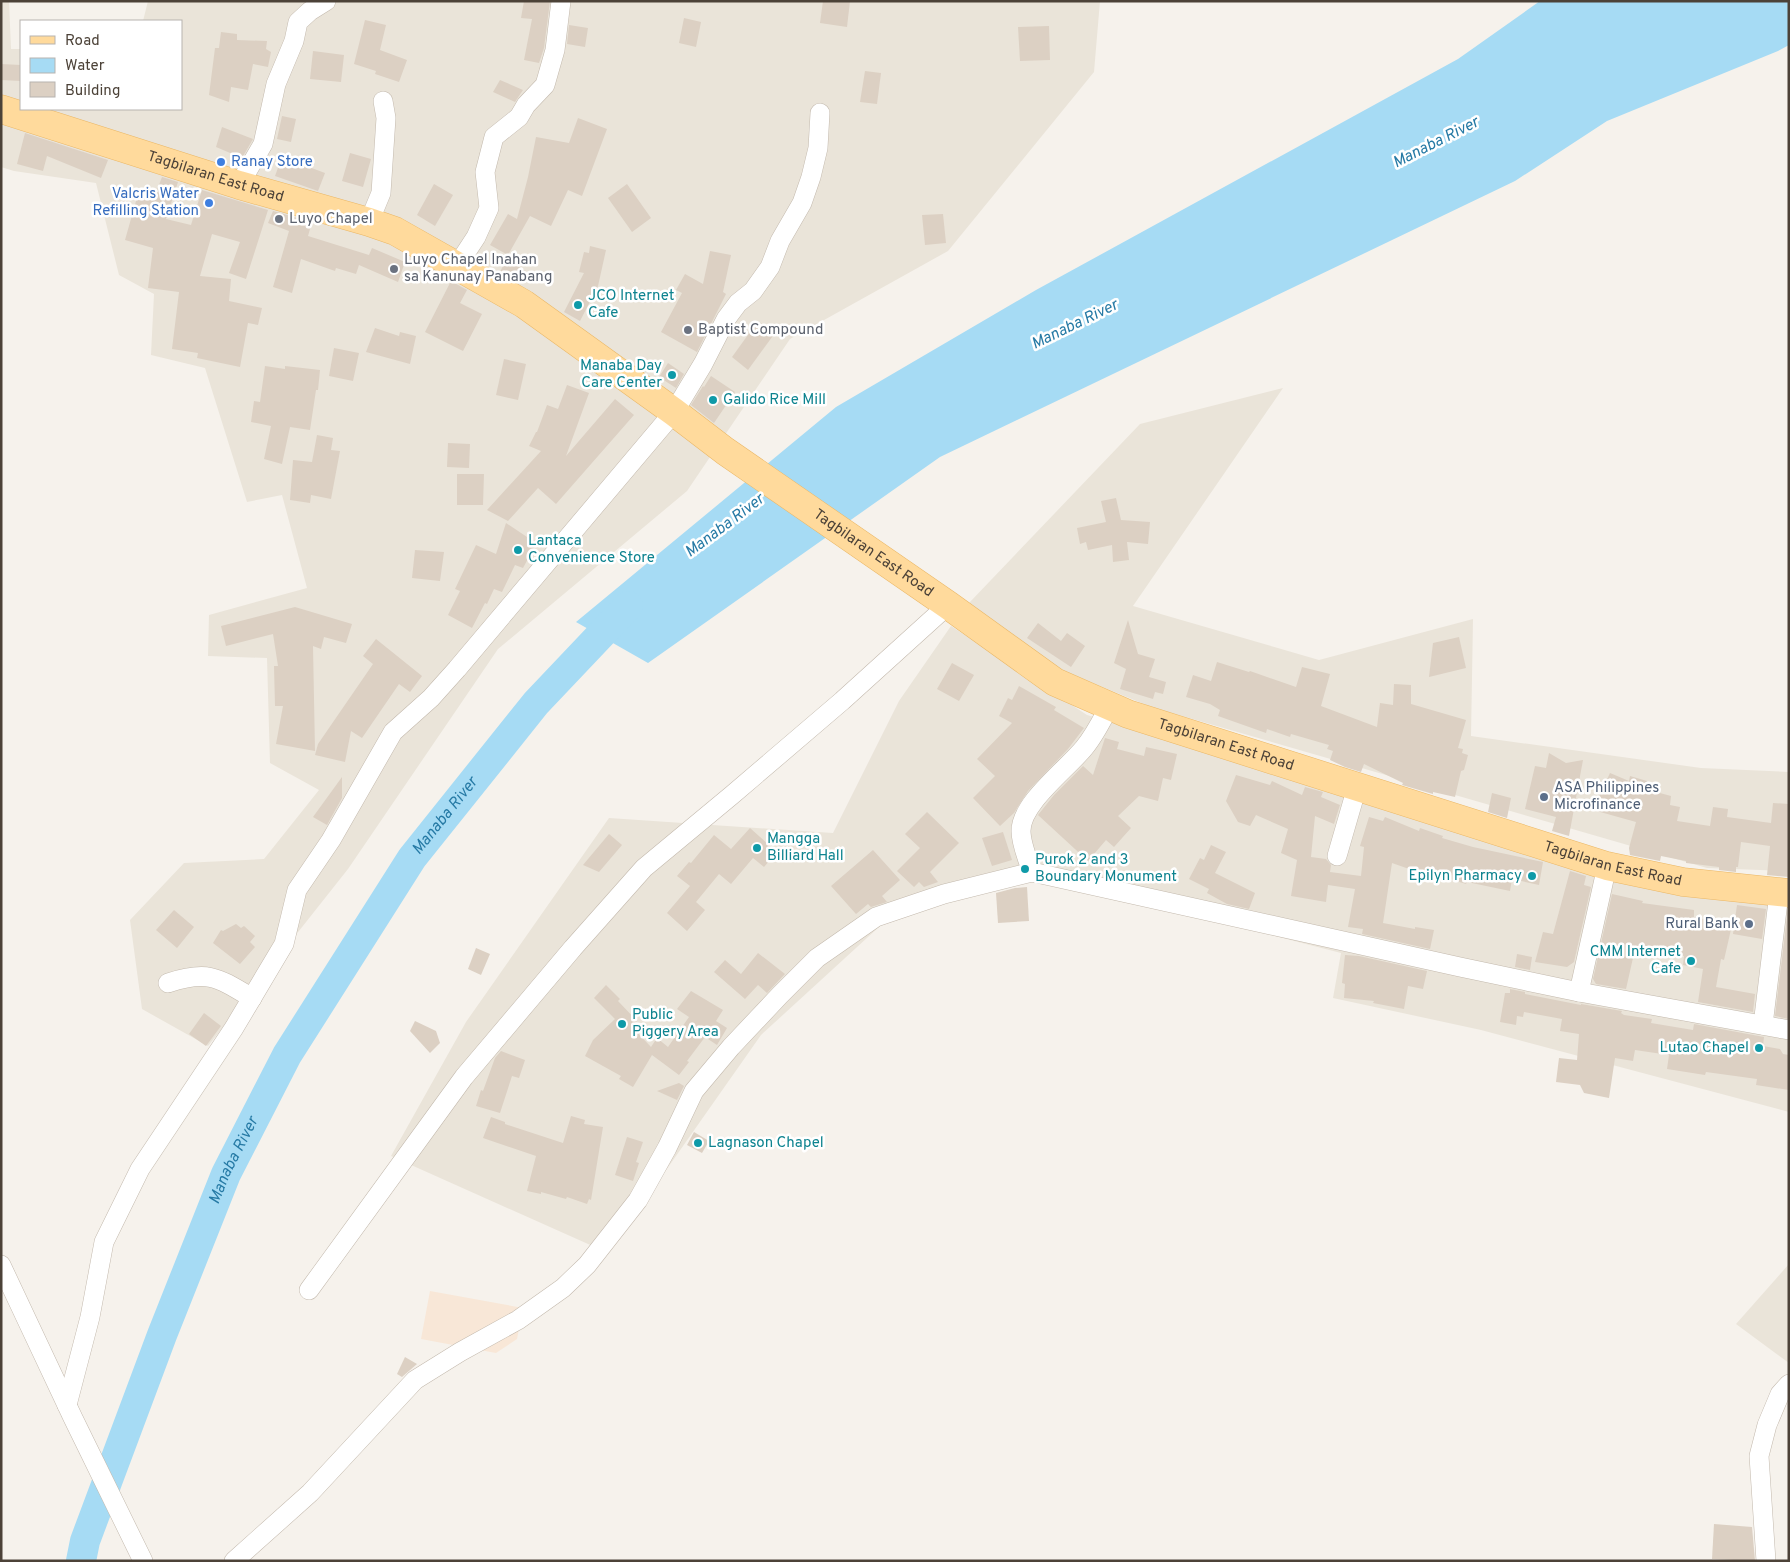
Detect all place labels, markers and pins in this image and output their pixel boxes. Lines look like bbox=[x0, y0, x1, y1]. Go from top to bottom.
place label: Ranay Store bbox=[231, 153, 313, 172]
marker: Ranay Store bbox=[215, 156, 227, 168]
place label: Valcris Water Refilling Station bbox=[93, 185, 199, 221]
marker: Valcris Water Refilling Station bbox=[203, 197, 215, 209]
place label: Luyo Chapel bbox=[289, 210, 373, 229]
marker: Luyo Chapel bbox=[273, 213, 285, 225]
place label: Luyo Chapel Inahan sa Kanunay Panabang bbox=[404, 251, 552, 287]
marker: Luyo Chapel Inahan sa Kanunay Panabang bbox=[388, 263, 400, 275]
place label: JCO Internet Cafe bbox=[588, 287, 674, 323]
marker: JCO Internet Cafe bbox=[572, 299, 584, 311]
place label: Baptist Compound bbox=[698, 321, 823, 340]
marker: Baptist Compound bbox=[682, 324, 694, 336]
place label: Manaba Day Care Center bbox=[580, 357, 662, 393]
marker: Manaba Day Care Center bbox=[666, 369, 678, 381]
place label: Galido Rice Mill bbox=[723, 391, 826, 410]
marker: Galido Rice Mill bbox=[707, 394, 719, 406]
place label: Lantaca Convenience Store bbox=[528, 532, 655, 568]
marker: Lantaca Convenience Store bbox=[512, 544, 524, 556]
place label: ASA Philippines Microfinance bbox=[1554, 779, 1659, 815]
marker: ASA Philippines Microfinance bbox=[1538, 791, 1550, 803]
place label: Mangga Billiard Hall bbox=[767, 830, 844, 866]
marker: Mangga Billiard Hall bbox=[751, 842, 763, 854]
place label: Purok 2 and 3 Boundary Monument bbox=[1035, 851, 1177, 887]
marker: Purok 2 and 3 Boundary Monument bbox=[1019, 863, 1031, 875]
place label: Epilyn Pharmacy bbox=[1409, 867, 1522, 886]
marker: Epilyn Pharmacy bbox=[1526, 870, 1538, 882]
place label: Rural Bank bbox=[1665, 915, 1739, 934]
marker: Rural Bank bbox=[1743, 918, 1755, 930]
place label: CMM Internet Cafe bbox=[1590, 943, 1681, 979]
marker: CMM Internet Cafe bbox=[1685, 955, 1697, 967]
place label: Public Piggery Area bbox=[632, 1006, 719, 1042]
marker: Public Piggery Area bbox=[616, 1018, 628, 1030]
place label: Lutao Chapel bbox=[1660, 1039, 1749, 1058]
marker: Lutao Chapel bbox=[1753, 1042, 1765, 1054]
place label: Lagnason Chapel bbox=[708, 1134, 824, 1153]
marker: Lagnason Chapel bbox=[692, 1137, 704, 1149]

